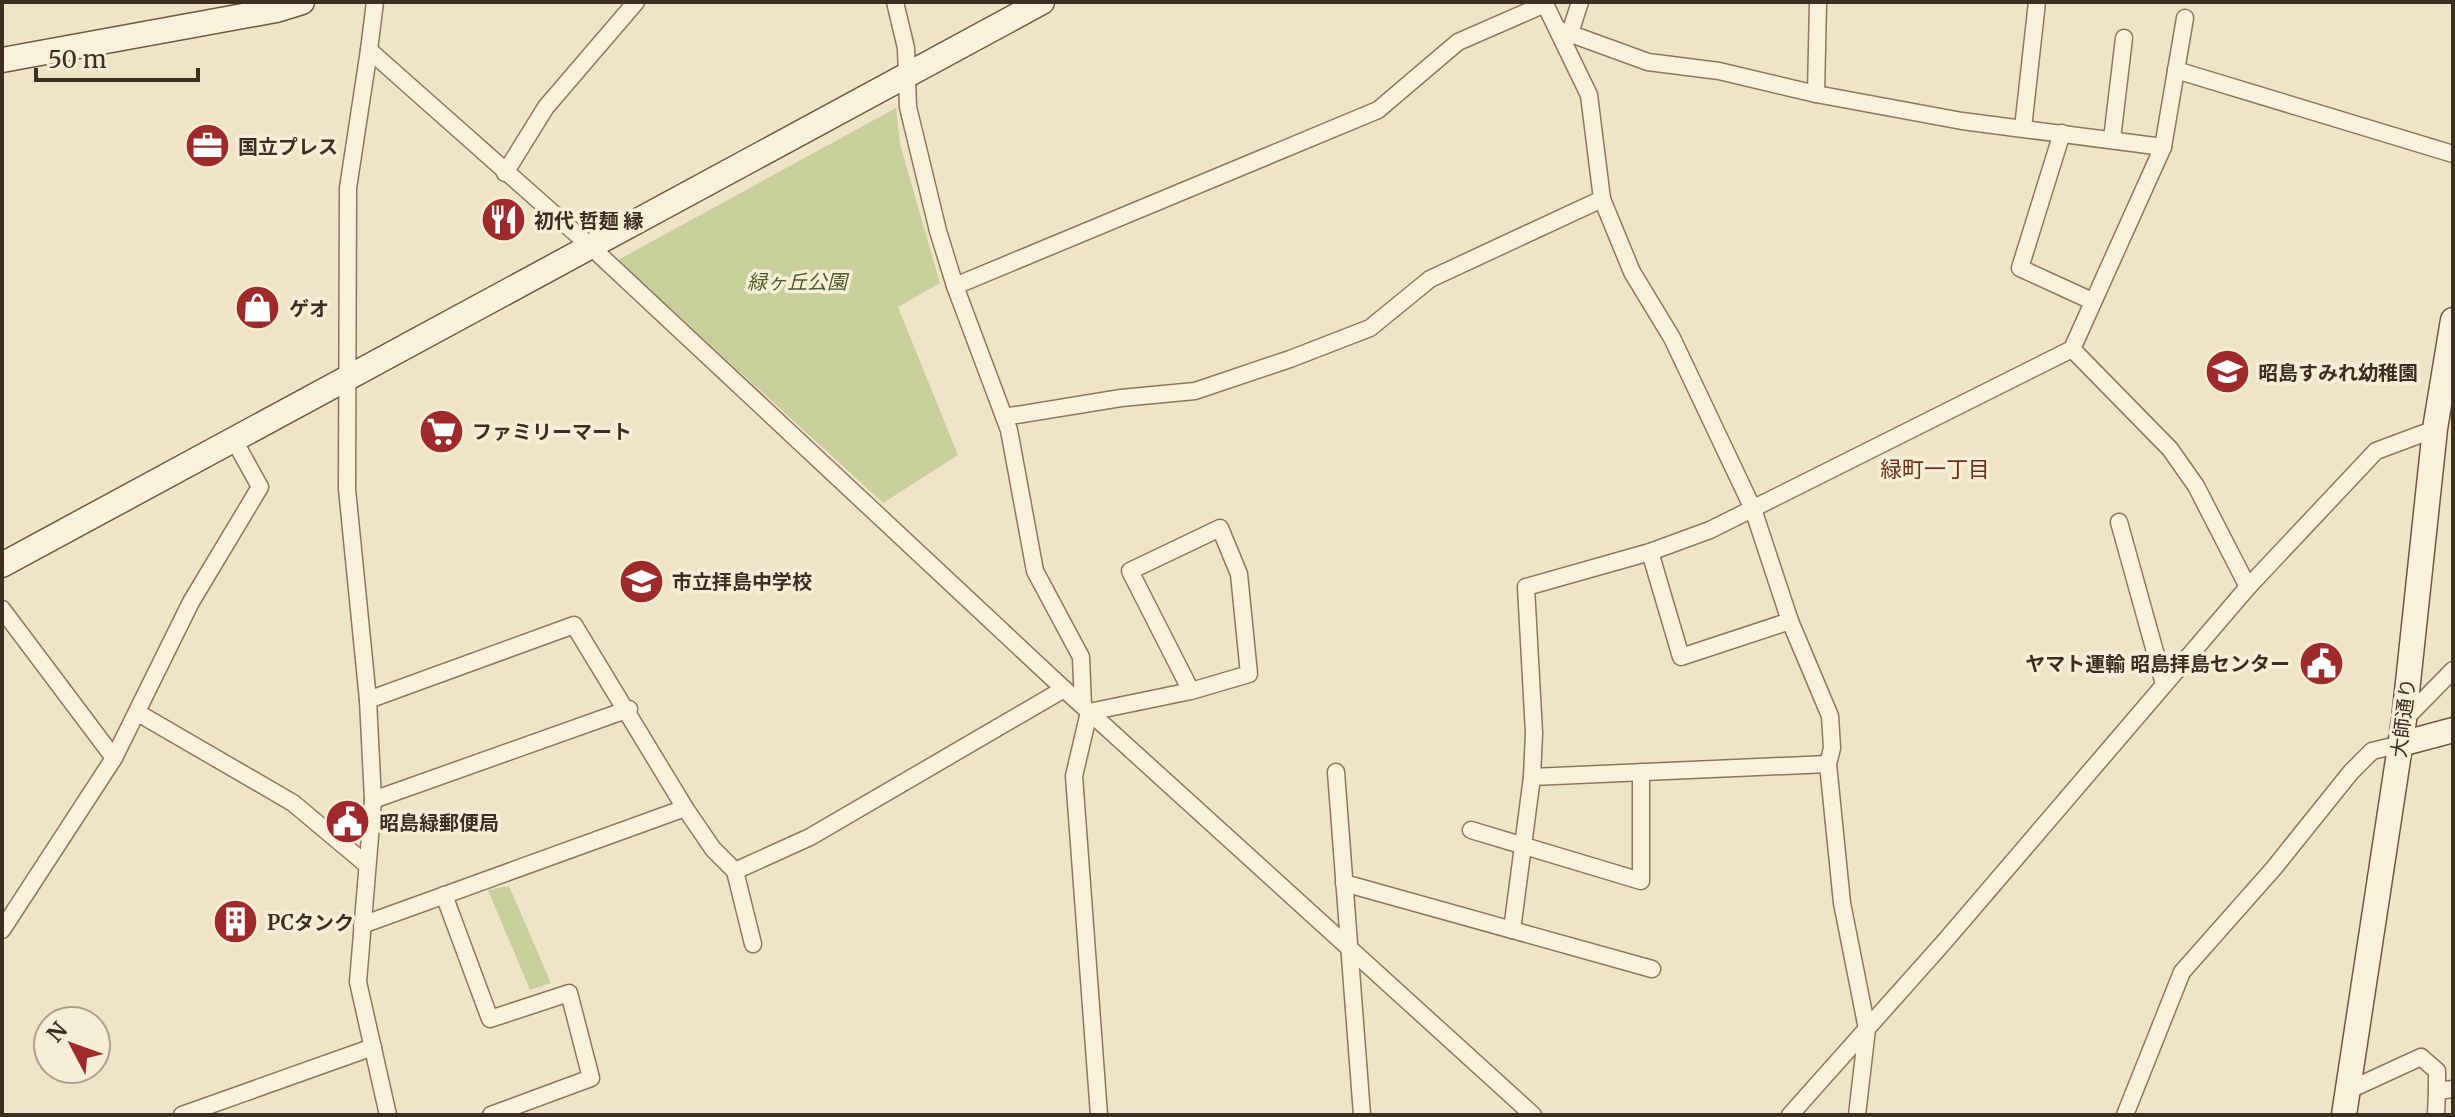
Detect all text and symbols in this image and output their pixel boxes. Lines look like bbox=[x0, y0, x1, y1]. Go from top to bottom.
scale bar bbox=[36, 32, 198, 82]
text: 50 m bbox=[48, 44, 107, 75]
office icon: 国立プレス bbox=[183, 122, 231, 170]
place label: 国立プレス bbox=[238, 134, 338, 159]
restaurant icon: 初代 哲麺 縁 bbox=[479, 196, 527, 244]
place label: 初代 哲麺 縁 bbox=[534, 208, 643, 233]
park label: 緑ヶ丘公園 bbox=[747, 269, 850, 294]
shop icon: ゲオ bbox=[234, 284, 282, 332]
place label: ゲオ bbox=[289, 296, 329, 321]
school or university icon: 昭島すみれ幼稚園 bbox=[2203, 348, 2251, 396]
place label: 昭島すみれ幼稚園 bbox=[2258, 360, 2418, 385]
supermarket icon: ファミリーマート bbox=[417, 407, 465, 455]
place label: ファミリーマート bbox=[472, 419, 632, 444]
district label: 緑町一丁目 bbox=[1880, 455, 1990, 483]
school or university icon: 市立拝島中学校 bbox=[617, 557, 665, 605]
place label: 市立拝島中学校 bbox=[672, 569, 812, 594]
public building icon: ヤマト運輸 昭島拝島センター bbox=[2297, 639, 2345, 687]
place label: ヤマト運輸 昭島拝島センター bbox=[2025, 651, 2290, 676]
street label: 大師通り bbox=[2386, 677, 2420, 759]
public building icon: 昭島緑郵便局 bbox=[324, 798, 372, 846]
place label: 昭島緑郵便局 bbox=[379, 810, 499, 835]
building icon: PCタンク bbox=[212, 898, 260, 946]
place label: PCタンク bbox=[267, 910, 354, 935]
north arrow bbox=[32, 1005, 112, 1085]
text: N bbox=[41, 1016, 74, 1048]

